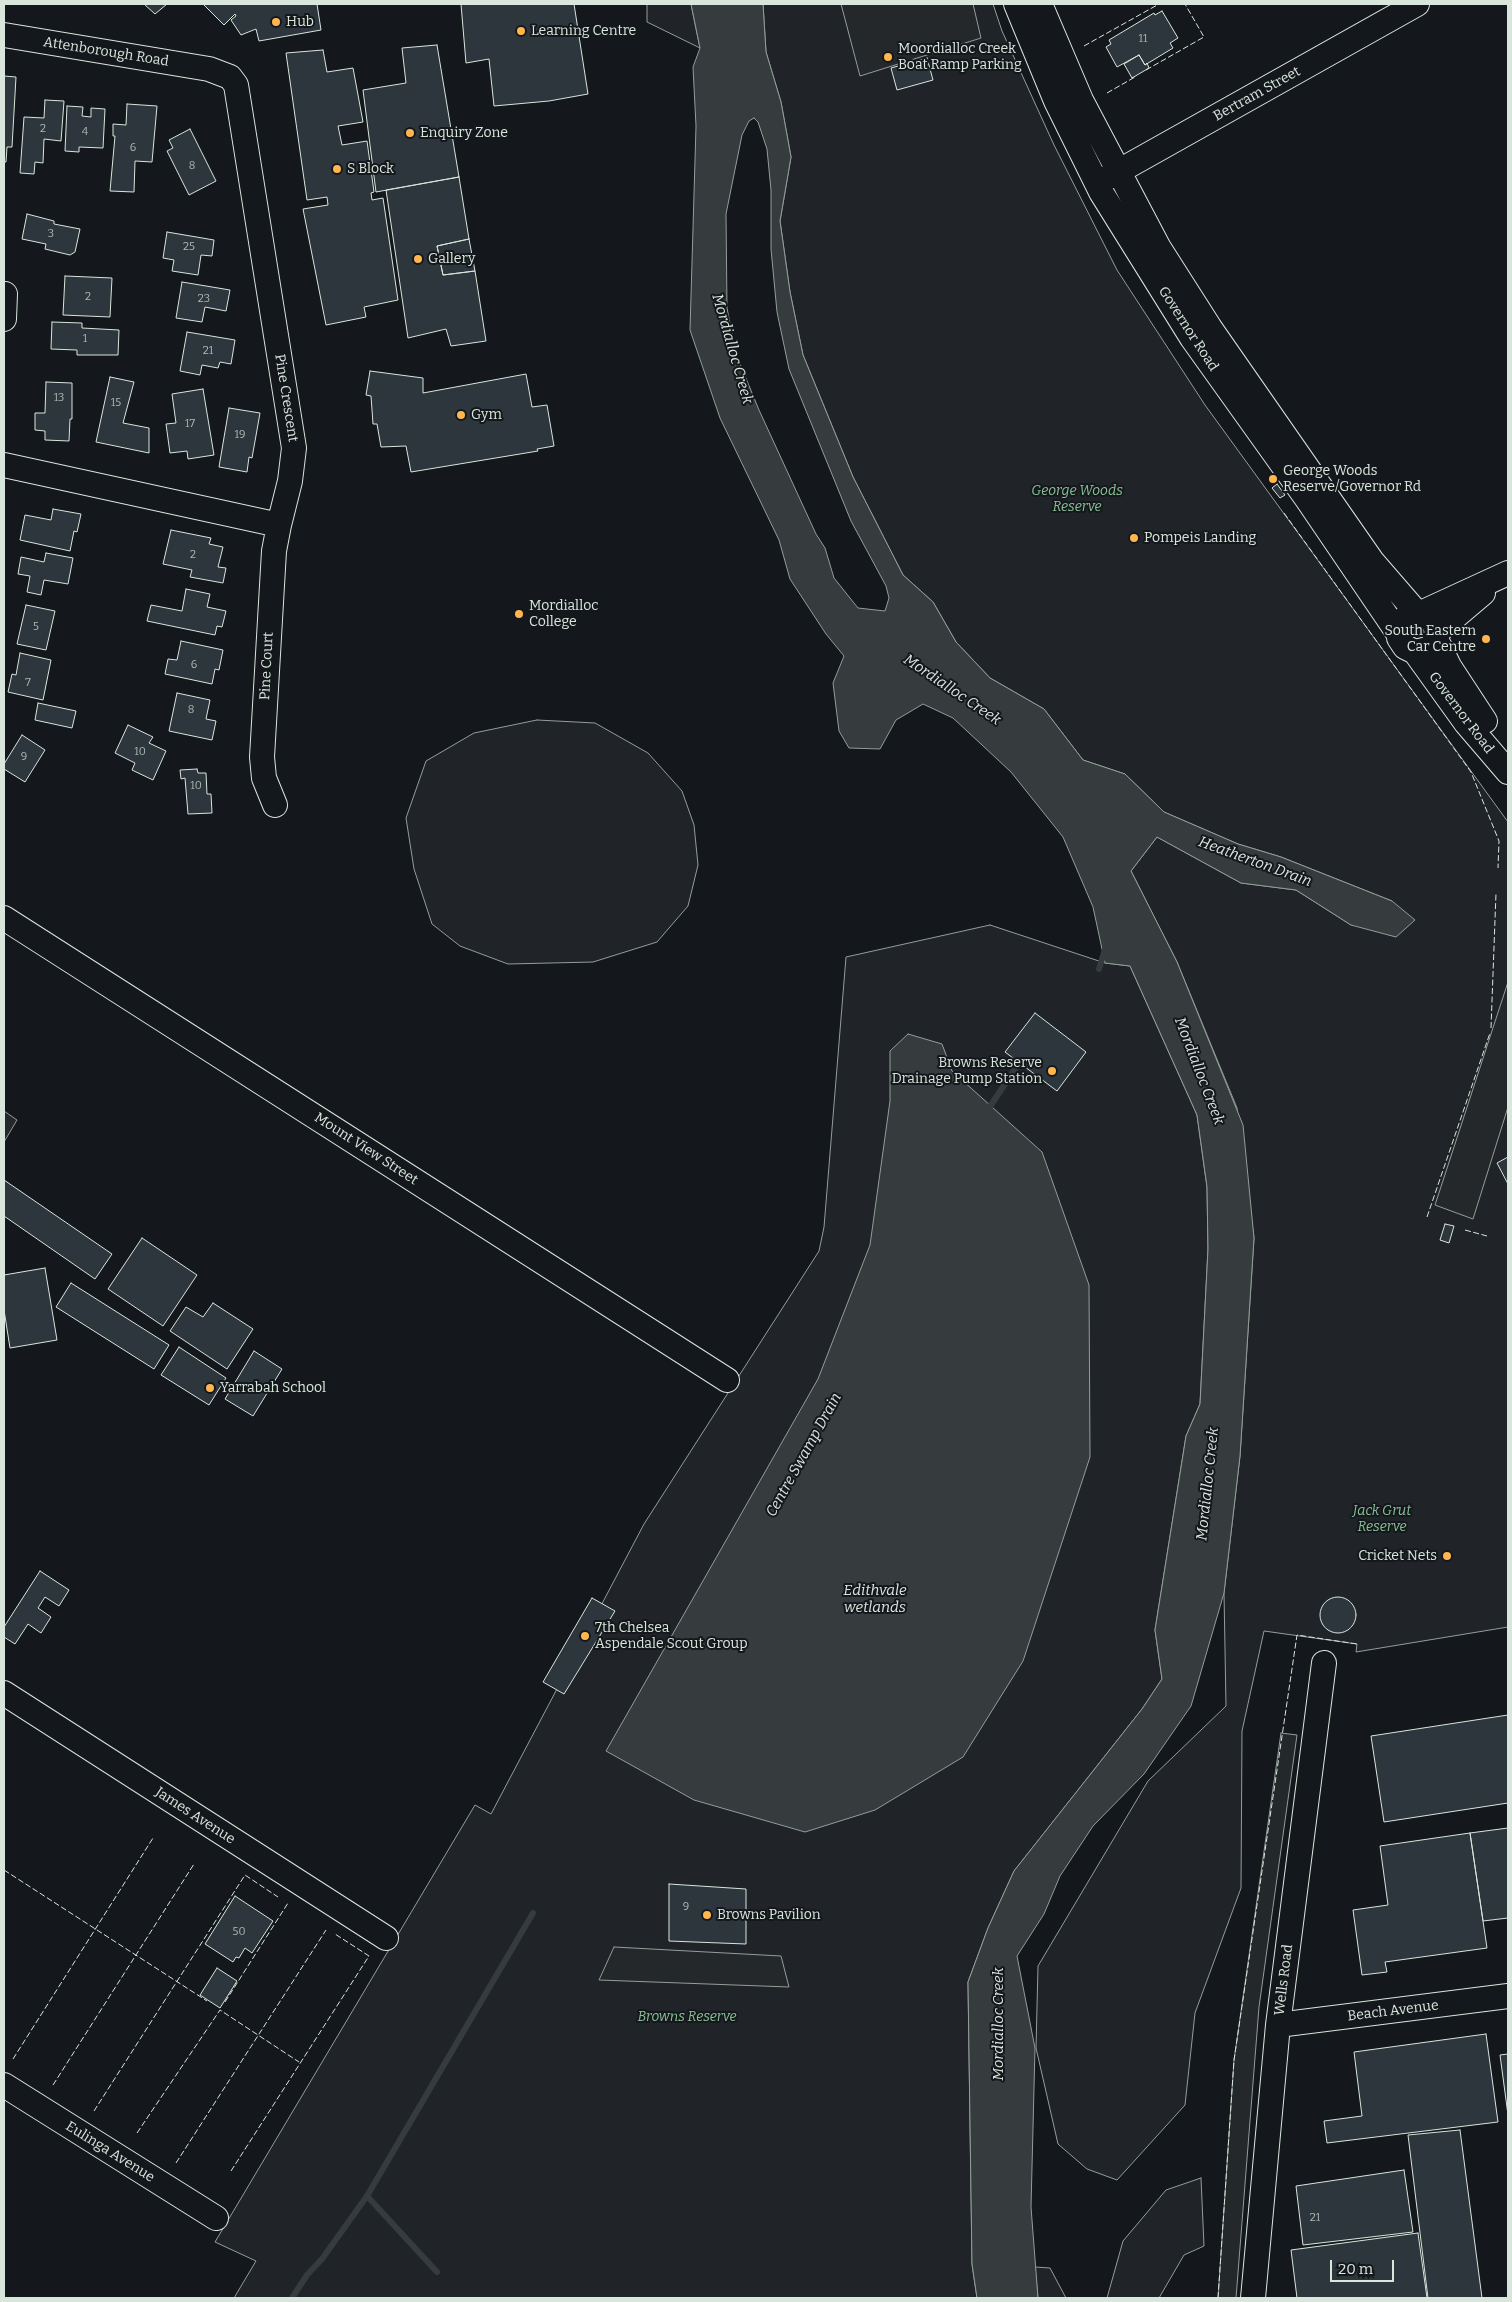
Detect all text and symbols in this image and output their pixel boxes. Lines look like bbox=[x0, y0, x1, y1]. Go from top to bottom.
place label: Hub bbox=[286, 14, 314, 30]
marker: Hub bbox=[270, 16, 282, 28]
place label: Learning Centre bbox=[531, 23, 636, 39]
marker: Learning Centre bbox=[515, 25, 527, 37]
house number: 11 bbox=[1139, 32, 1147, 46]
street label: Attenborough Road bbox=[42, 34, 170, 70]
place label: Moordialloc Creek Boat Ramp Parking bbox=[898, 41, 1022, 74]
marker: Moordialloc Creek Boat Ramp Parking bbox=[882, 51, 894, 63]
street label: Bertram Street bbox=[1211, 63, 1303, 125]
house number: 2 bbox=[40, 122, 46, 136]
house number: 4 bbox=[82, 125, 88, 139]
place label: Enquiry Zone bbox=[420, 125, 508, 141]
marker: Enquiry Zone bbox=[404, 127, 416, 139]
house number: 6 bbox=[130, 141, 136, 155]
house number: 8 bbox=[189, 159, 195, 173]
place label: S Block bbox=[347, 161, 394, 177]
marker: S Block bbox=[331, 163, 343, 175]
house number: 3 bbox=[48, 227, 54, 241]
house number: 25 bbox=[183, 240, 195, 254]
place label: Gallery bbox=[428, 251, 475, 267]
marker: Gallery bbox=[412, 253, 424, 265]
street label: Governor Road bbox=[1154, 283, 1222, 375]
house number: 2 bbox=[85, 290, 91, 304]
house number: 23 bbox=[198, 292, 210, 306]
water label: Mordialloc Creek bbox=[708, 292, 756, 406]
house number: 1 bbox=[83, 332, 87, 346]
house number: 21 bbox=[203, 344, 213, 358]
street label: Pine Crescent bbox=[271, 353, 301, 443]
house number: 13 bbox=[54, 391, 64, 405]
house number: 15 bbox=[111, 396, 121, 410]
place label: Gym bbox=[471, 407, 502, 423]
marker: Gym bbox=[455, 409, 467, 421]
house number: 17 bbox=[185, 417, 195, 431]
house number: 19 bbox=[235, 428, 245, 442]
place label: George Woods Reserve/Governor Rd bbox=[1283, 463, 1421, 496]
marker: George Woods Reserve/Governor Rd bbox=[1267, 473, 1279, 485]
park label: George Woods Reserve bbox=[1031, 483, 1123, 516]
place label: Pompeis Landing bbox=[1144, 530, 1256, 546]
marker: Pompeis Landing bbox=[1128, 532, 1140, 544]
house number: 2 bbox=[190, 548, 196, 562]
place label: Mordialloc College bbox=[529, 598, 598, 630]
marker: Mordialloc College bbox=[513, 608, 525, 620]
house number: 5 bbox=[33, 620, 39, 634]
place label: South Eastern Car Centre bbox=[1384, 623, 1476, 656]
street label: Pine Court bbox=[257, 631, 277, 701]
marker: South Eastern Car Centre bbox=[1480, 633, 1492, 645]
water label: Mordialloc Creek bbox=[900, 651, 1004, 729]
house number: 6 bbox=[191, 658, 197, 672]
street label: Governor Road bbox=[1425, 669, 1497, 757]
house number: 7 bbox=[25, 676, 31, 690]
house number: 8 bbox=[188, 703, 194, 717]
house number: 10 bbox=[134, 745, 146, 759]
house number: 9 bbox=[21, 750, 27, 764]
house number: 10 bbox=[190, 779, 202, 793]
water label: Heatherton Drain bbox=[1196, 833, 1314, 891]
water label: Mordialloc Creek bbox=[1170, 1015, 1228, 1127]
place label: Browns Reserve Drainage Pump Station bbox=[892, 1055, 1042, 1088]
marker: Browns Reserve Drainage Pump Station bbox=[1046, 1065, 1058, 1077]
street label: Mount View Street bbox=[311, 1109, 421, 1189]
place label: Yarrabah School bbox=[220, 1380, 326, 1396]
marker: Yarrabah School bbox=[204, 1382, 216, 1394]
water label: Centre Swamp Drain bbox=[762, 1390, 846, 1520]
water label: Mordialloc Creek bbox=[1193, 1427, 1223, 1541]
park label: Jack Grut Reserve bbox=[1353, 1503, 1411, 1535]
place label: Cricket Nets bbox=[1358, 1548, 1437, 1564]
marker: Cricket Nets bbox=[1441, 1550, 1453, 1562]
water label: Edithvale wetlands bbox=[843, 1582, 907, 1617]
place label: 7th Chelsea Aspendale Scout Group bbox=[595, 1620, 748, 1652]
marker: 7th Chelsea Aspendale Scout Group bbox=[579, 1630, 591, 1642]
street label: James Avenue bbox=[152, 1784, 238, 1848]
house number: 9 bbox=[683, 1900, 689, 1914]
place label: Browns Pavilion bbox=[717, 1907, 821, 1923]
marker: Browns Pavilion bbox=[701, 1909, 713, 1921]
house number: 50 bbox=[233, 1925, 245, 1939]
street label: Wells Road bbox=[1271, 1944, 1297, 2016]
water label: Mordialloc Creek bbox=[990, 1967, 1008, 2081]
street label: Beach Avenue bbox=[1346, 1997, 1440, 2025]
park label: Browns Reserve bbox=[637, 2009, 737, 2025]
street label: Eulinga Avenue bbox=[62, 2118, 158, 2186]
house number: 21 bbox=[1310, 2211, 1320, 2225]
scale bar bbox=[1332, 2250, 1396, 2282]
text: 20 m bbox=[1338, 2260, 1373, 2278]

